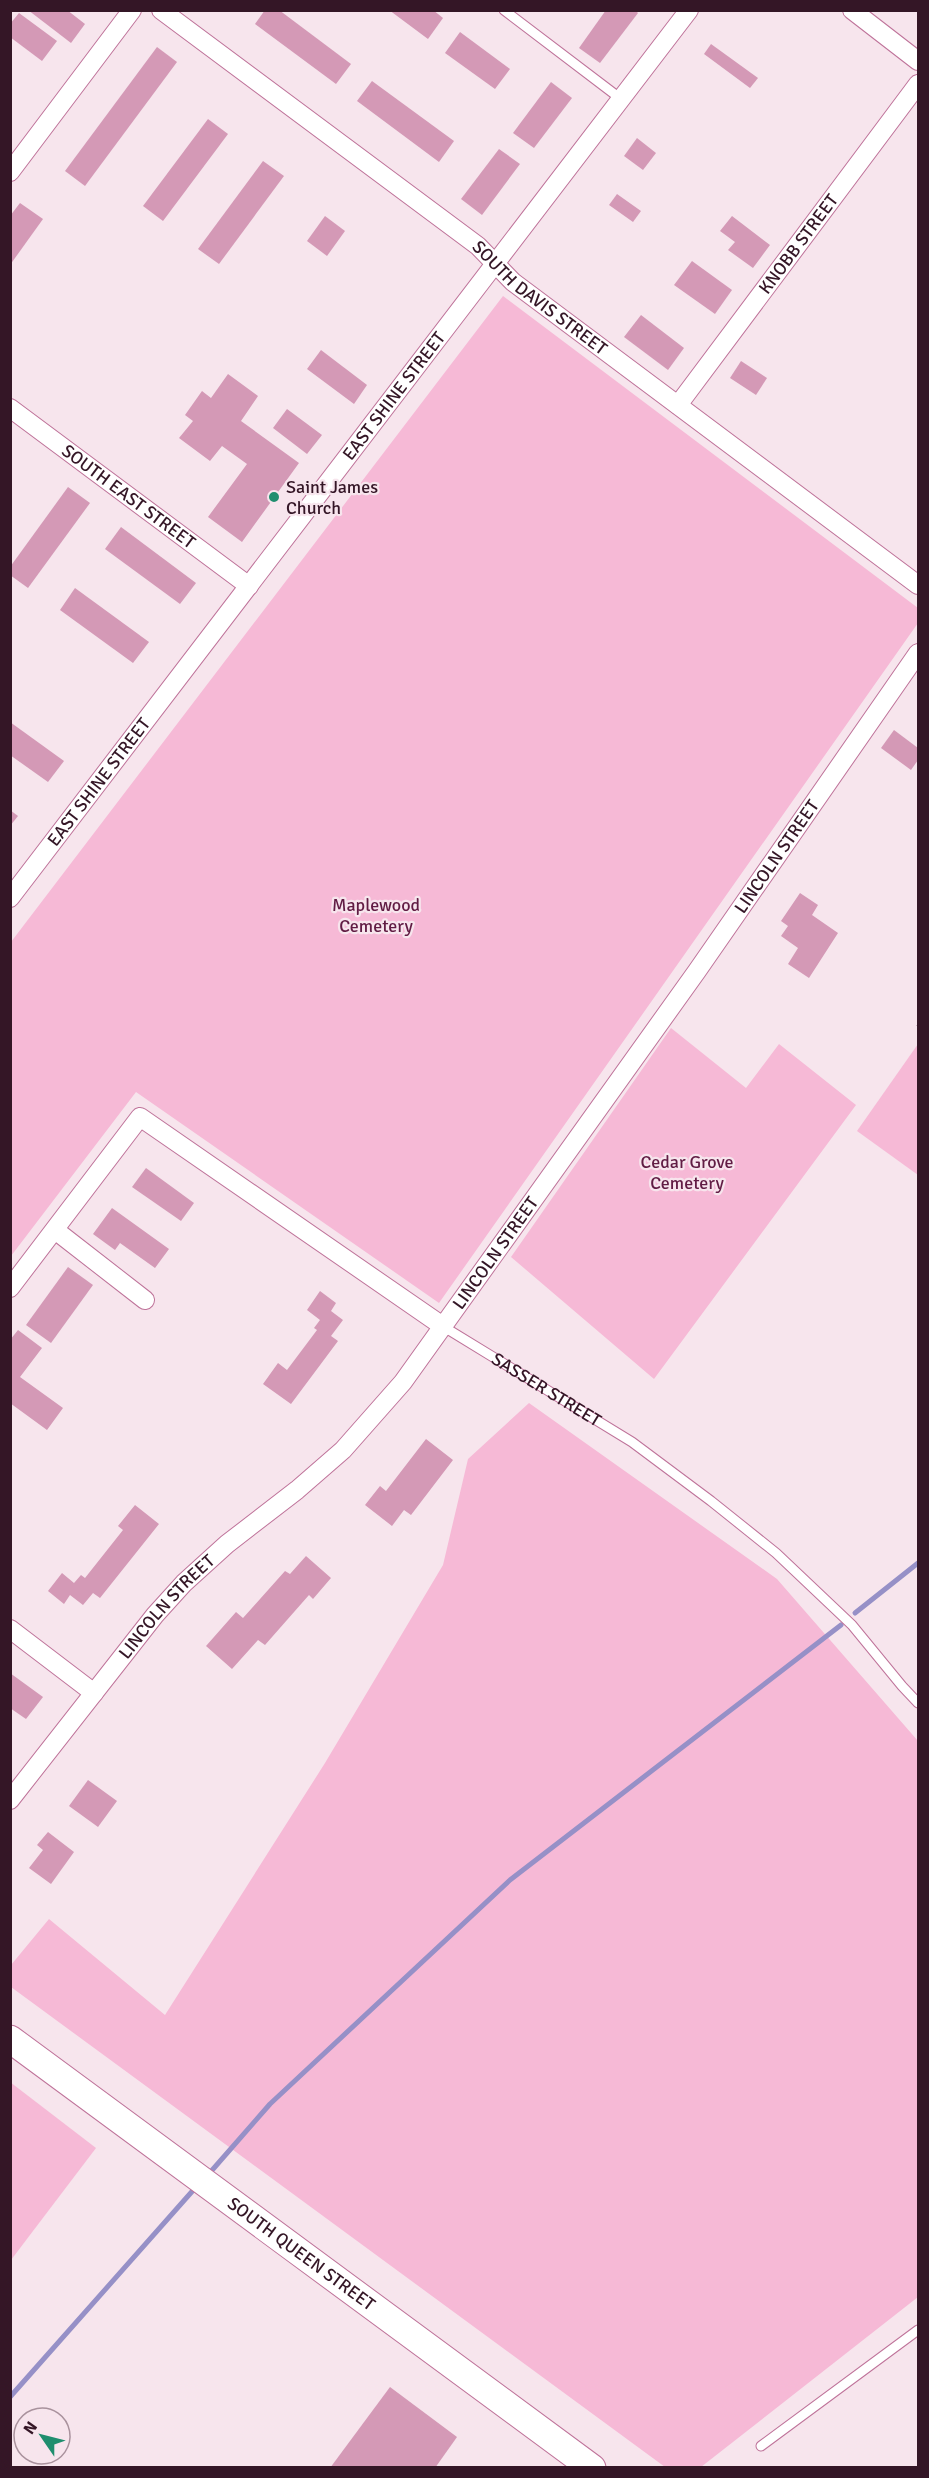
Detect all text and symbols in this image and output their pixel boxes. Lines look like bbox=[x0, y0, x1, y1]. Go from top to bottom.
street label: KNOBB STREET bbox=[754, 190, 843, 298]
street label: SOUTH DAVIS STREET bbox=[468, 236, 612, 360]
street label: EAST SHINE STREET bbox=[338, 327, 450, 465]
street label: SOUTH EAST STREET bbox=[58, 440, 200, 553]
place label: Saint James Church bbox=[286, 476, 378, 519]
marker: Saint James Church bbox=[267, 490, 281, 504]
street label: EAST SHINE STREET bbox=[43, 713, 155, 851]
street label: LINCOLN STREET bbox=[729, 795, 824, 918]
park label: Maplewood Cemetery bbox=[332, 894, 420, 937]
park label: Cedar Grove Cemetery bbox=[641, 1151, 734, 1194]
street label: LINCOLN STREET bbox=[448, 1192, 543, 1314]
street label: SASSER STREET bbox=[488, 1348, 605, 1432]
street label: LINCOLN STREET bbox=[114, 1550, 219, 1663]
street label: SOUTH QUEEN STREET bbox=[223, 2192, 380, 2315]
north arrow bbox=[12, 2406, 72, 2466]
text: N bbox=[19, 2418, 42, 2438]

